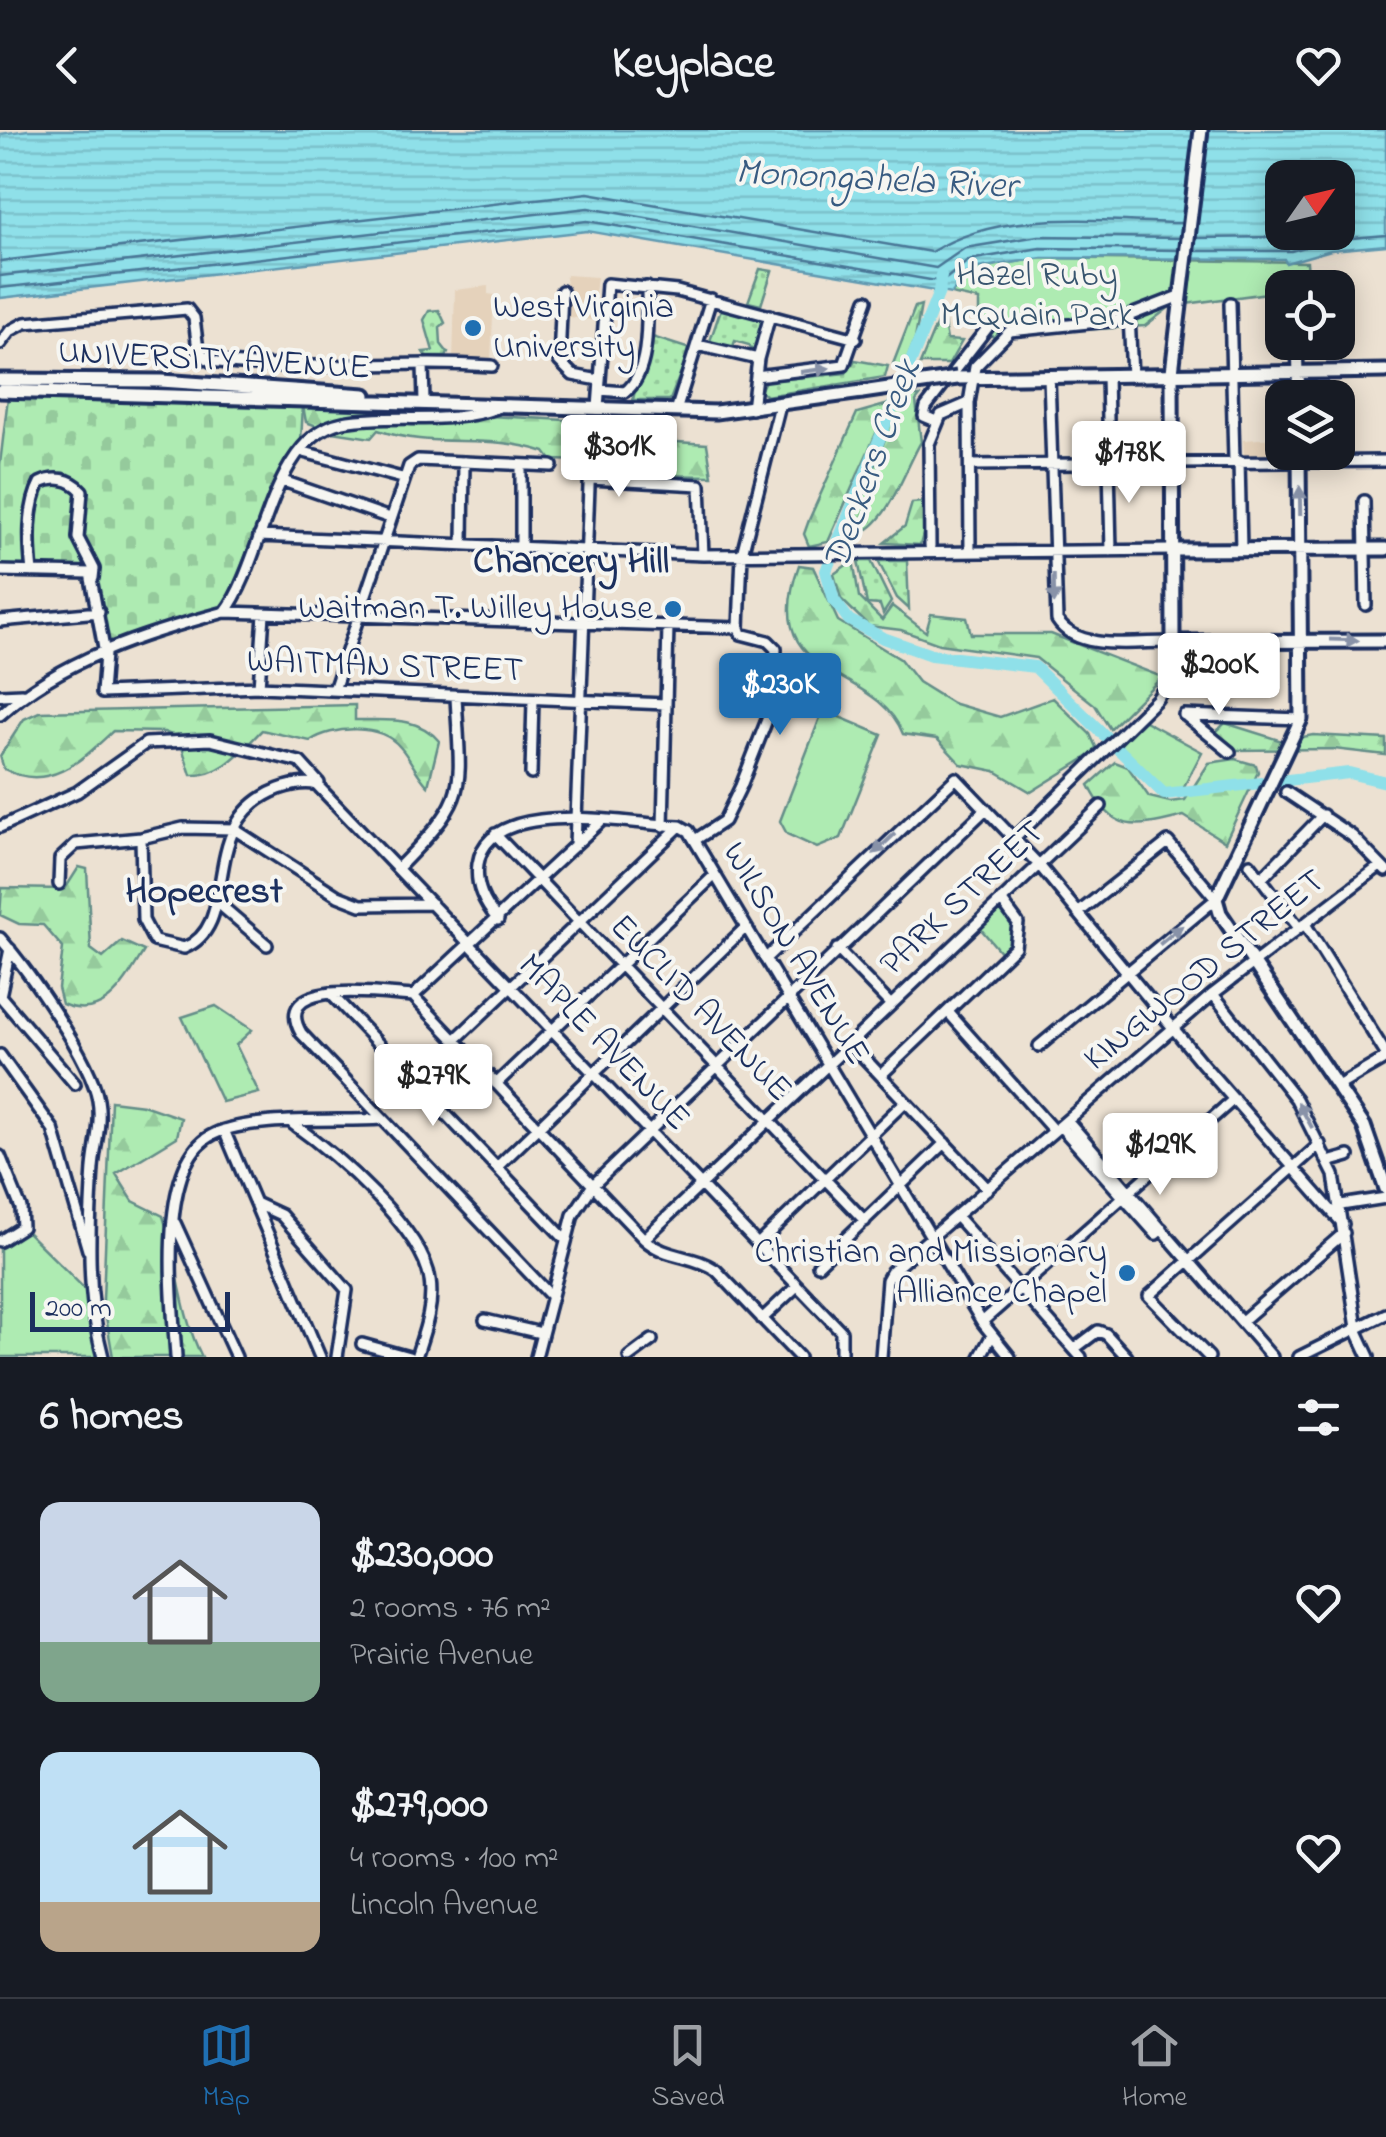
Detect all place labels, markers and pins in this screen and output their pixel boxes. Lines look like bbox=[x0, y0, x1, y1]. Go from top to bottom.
place label: West Virginia University bbox=[493, 283, 674, 374]
marker: West Virginia University bbox=[462, 317, 484, 339]
pin: $301K bbox=[549, 415, 689, 500]
pin: $178K bbox=[1059, 421, 1199, 506]
place label: Waitman T. Willey House bbox=[298, 584, 653, 635]
marker: Waitman T. Willey House bbox=[662, 598, 684, 620]
pin: $200K bbox=[1149, 633, 1289, 718]
pin: $230K bbox=[710, 653, 850, 738]
pin: $279K bbox=[363, 1044, 503, 1129]
pin: $129K bbox=[1090, 1113, 1230, 1198]
place label: Christian and Missionary Alliance Chapel bbox=[755, 1228, 1107, 1319]
marker: Christian and Missionary Alliance Chapel bbox=[1116, 1262, 1138, 1284]

